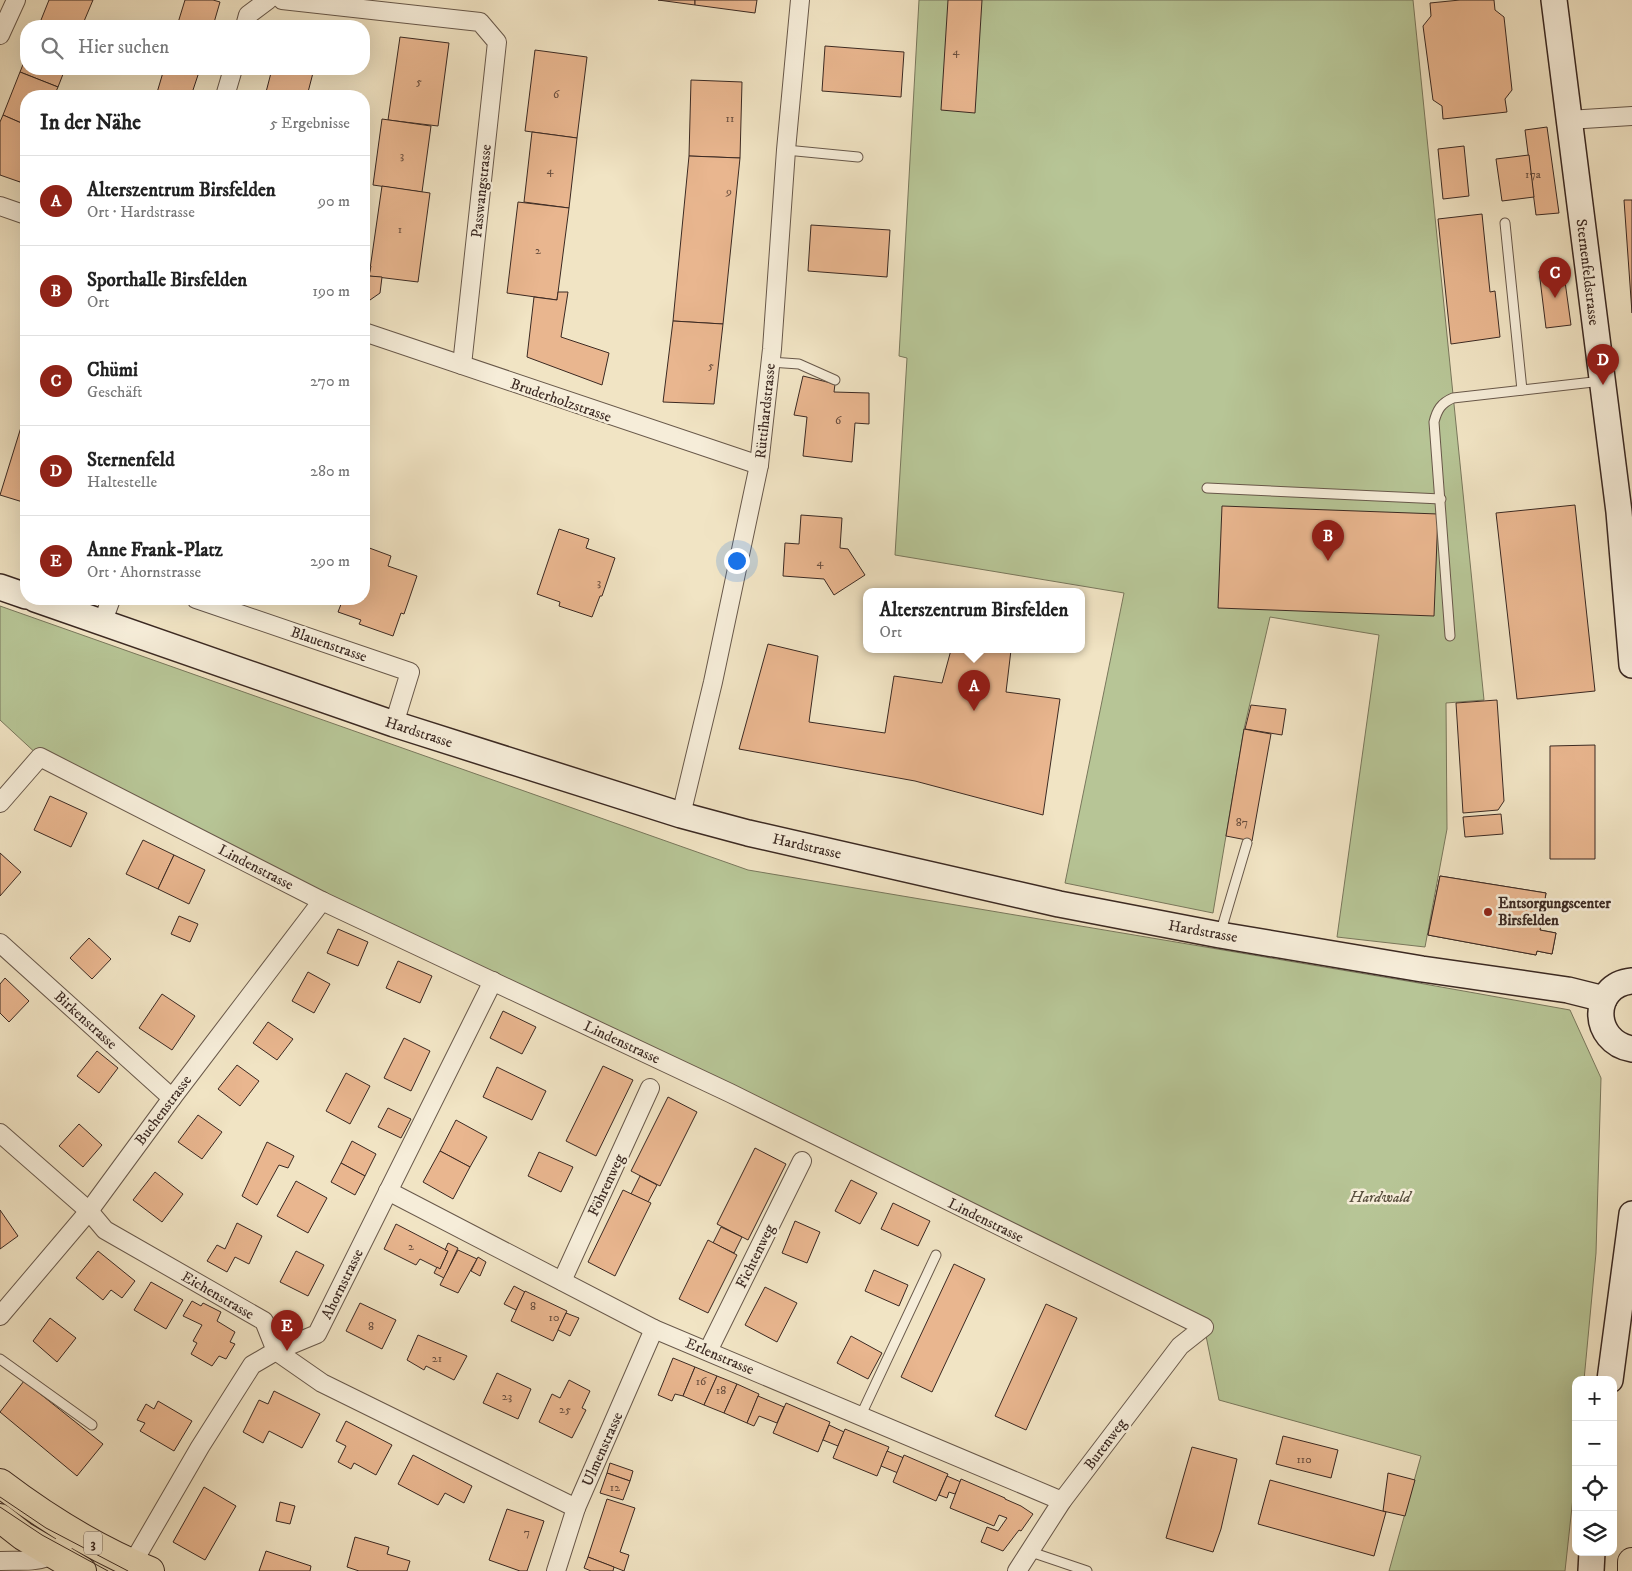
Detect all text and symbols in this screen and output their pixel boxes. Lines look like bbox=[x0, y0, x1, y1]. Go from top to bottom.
search box bbox=[20, 20, 370, 75]
icon: search bbox=[38, 34, 66, 62]
text: Hier suchen bbox=[78, 36, 169, 59]
house number: 4 bbox=[953, 44, 961, 59]
house number: 5 bbox=[416, 74, 422, 89]
house number: 6 bbox=[553, 87, 560, 102]
text: In der Nähe bbox=[40, 110, 141, 136]
house number: 11 bbox=[726, 111, 734, 126]
text: 5 Ergebnisse bbox=[270, 113, 350, 133]
street label: Passwangstrasse bbox=[467, 143, 496, 239]
house number: 3 bbox=[400, 148, 404, 163]
house number: 4 bbox=[547, 163, 555, 178]
house number: 17a bbox=[1525, 167, 1542, 182]
text: Alterszentrum Birsfelden bbox=[87, 179, 276, 202]
house number: 9 bbox=[725, 184, 732, 199]
text: A bbox=[51, 191, 61, 211]
text: 90 m bbox=[318, 191, 350, 211]
text: Ort · Hardstrasse bbox=[87, 202, 195, 222]
street label: Sternenfeldstrasse bbox=[1572, 218, 1603, 326]
house number: 1 bbox=[398, 222, 402, 237]
house number: 2 bbox=[535, 243, 541, 258]
pin: C bbox=[1539, 257, 1571, 298]
text: Sporthalle Birsfelden bbox=[87, 269, 247, 292]
text: B bbox=[51, 281, 61, 301]
text: 190 m bbox=[312, 281, 350, 301]
text: Ort bbox=[87, 292, 109, 312]
pin: D bbox=[1587, 344, 1619, 385]
house number: 5 bbox=[708, 358, 714, 373]
text: Chümi bbox=[87, 359, 138, 382]
street label: Rüttihardstrasse bbox=[751, 362, 780, 460]
text: C bbox=[51, 371, 61, 391]
text: 270 m bbox=[310, 371, 350, 391]
street label: Bruderholzstrasse bbox=[508, 374, 614, 427]
text: Geschäft bbox=[87, 382, 142, 402]
house number: 6 bbox=[835, 413, 842, 428]
text: Sternenfeld bbox=[87, 449, 175, 472]
text: D bbox=[50, 461, 62, 481]
text: 280 m bbox=[310, 461, 350, 481]
text: Haltestelle bbox=[87, 472, 157, 492]
pin: B bbox=[1312, 520, 1344, 561]
text: Anne Frank-Platz bbox=[87, 539, 223, 562]
your location bbox=[724, 548, 750, 574]
text: E bbox=[50, 551, 62, 571]
text: 290 m bbox=[310, 551, 350, 571]
house number: 4 bbox=[817, 555, 825, 570]
text: Ort · Ahornstrasse bbox=[87, 562, 201, 582]
house number: 3 bbox=[597, 575, 601, 590]
popup bbox=[863, 588, 1085, 653]
text: Alterszentrum Birsfelden bbox=[880, 599, 1068, 622]
text: Ort bbox=[880, 622, 902, 642]
street label: Blauenstrasse bbox=[288, 623, 370, 666]
pin: A bbox=[958, 670, 990, 711]
street label: Hardstrasse bbox=[383, 713, 455, 752]
house number: 87 bbox=[1236, 815, 1248, 830]
street label: Hardstrasse bbox=[771, 829, 843, 864]
street label: Lindenstrasse bbox=[215, 840, 297, 895]
place label: Entsorgungscenter Birsfelden bbox=[1498, 894, 1611, 930]
marker: Entsorgungscenter Birsfelden bbox=[1482, 906, 1494, 918]
street label: Hardstrasse bbox=[1167, 916, 1239, 947]
street label: Birkenstrasse bbox=[50, 987, 121, 1054]
street label: Lindenstrasse bbox=[581, 1017, 663, 1068]
street label: Buchenstrasse bbox=[131, 1071, 196, 1149]
street label: Föhrenweg bbox=[584, 1150, 629, 1219]
park label: Hardwald bbox=[1349, 1188, 1413, 1207]
street label: Lindenstrasse bbox=[945, 1194, 1027, 1247]
street label: Fichtenweg bbox=[732, 1220, 779, 1291]
house number: 2 bbox=[408, 1239, 414, 1254]
street label: Ahornstrasse bbox=[317, 1246, 368, 1323]
street label: Eichenstrasse bbox=[178, 1267, 257, 1324]
house number: 8 bbox=[530, 1299, 536, 1314]
pin: E bbox=[271, 1310, 303, 1351]
house number: 10 bbox=[549, 1310, 559, 1325]
house number: 8 bbox=[368, 1319, 374, 1334]
street label: Erlenstrasse bbox=[683, 1334, 757, 1379]
house number: 21 bbox=[432, 1351, 442, 1366]
house number: 16 bbox=[696, 1374, 707, 1389]
map controls bbox=[1572, 1376, 1617, 1556]
button: + bbox=[1572, 1376, 1617, 1421]
house number: 18 bbox=[716, 1383, 726, 1398]
house number: 23 bbox=[502, 1389, 512, 1404]
house number: 25 bbox=[559, 1402, 571, 1417]
street label: Ulmenstrasse bbox=[578, 1409, 627, 1489]
street label: Burenweg bbox=[1080, 1414, 1131, 1474]
button: − bbox=[1572, 1421, 1617, 1466]
house number: 110 bbox=[1296, 1452, 1312, 1467]
button: locate bbox=[1572, 1466, 1617, 1511]
house number: 12 bbox=[610, 1480, 620, 1495]
button: layers bbox=[1572, 1511, 1617, 1556]
house number: 7 bbox=[524, 1525, 530, 1540]
road number: 3 bbox=[84, 1532, 102, 1555]

